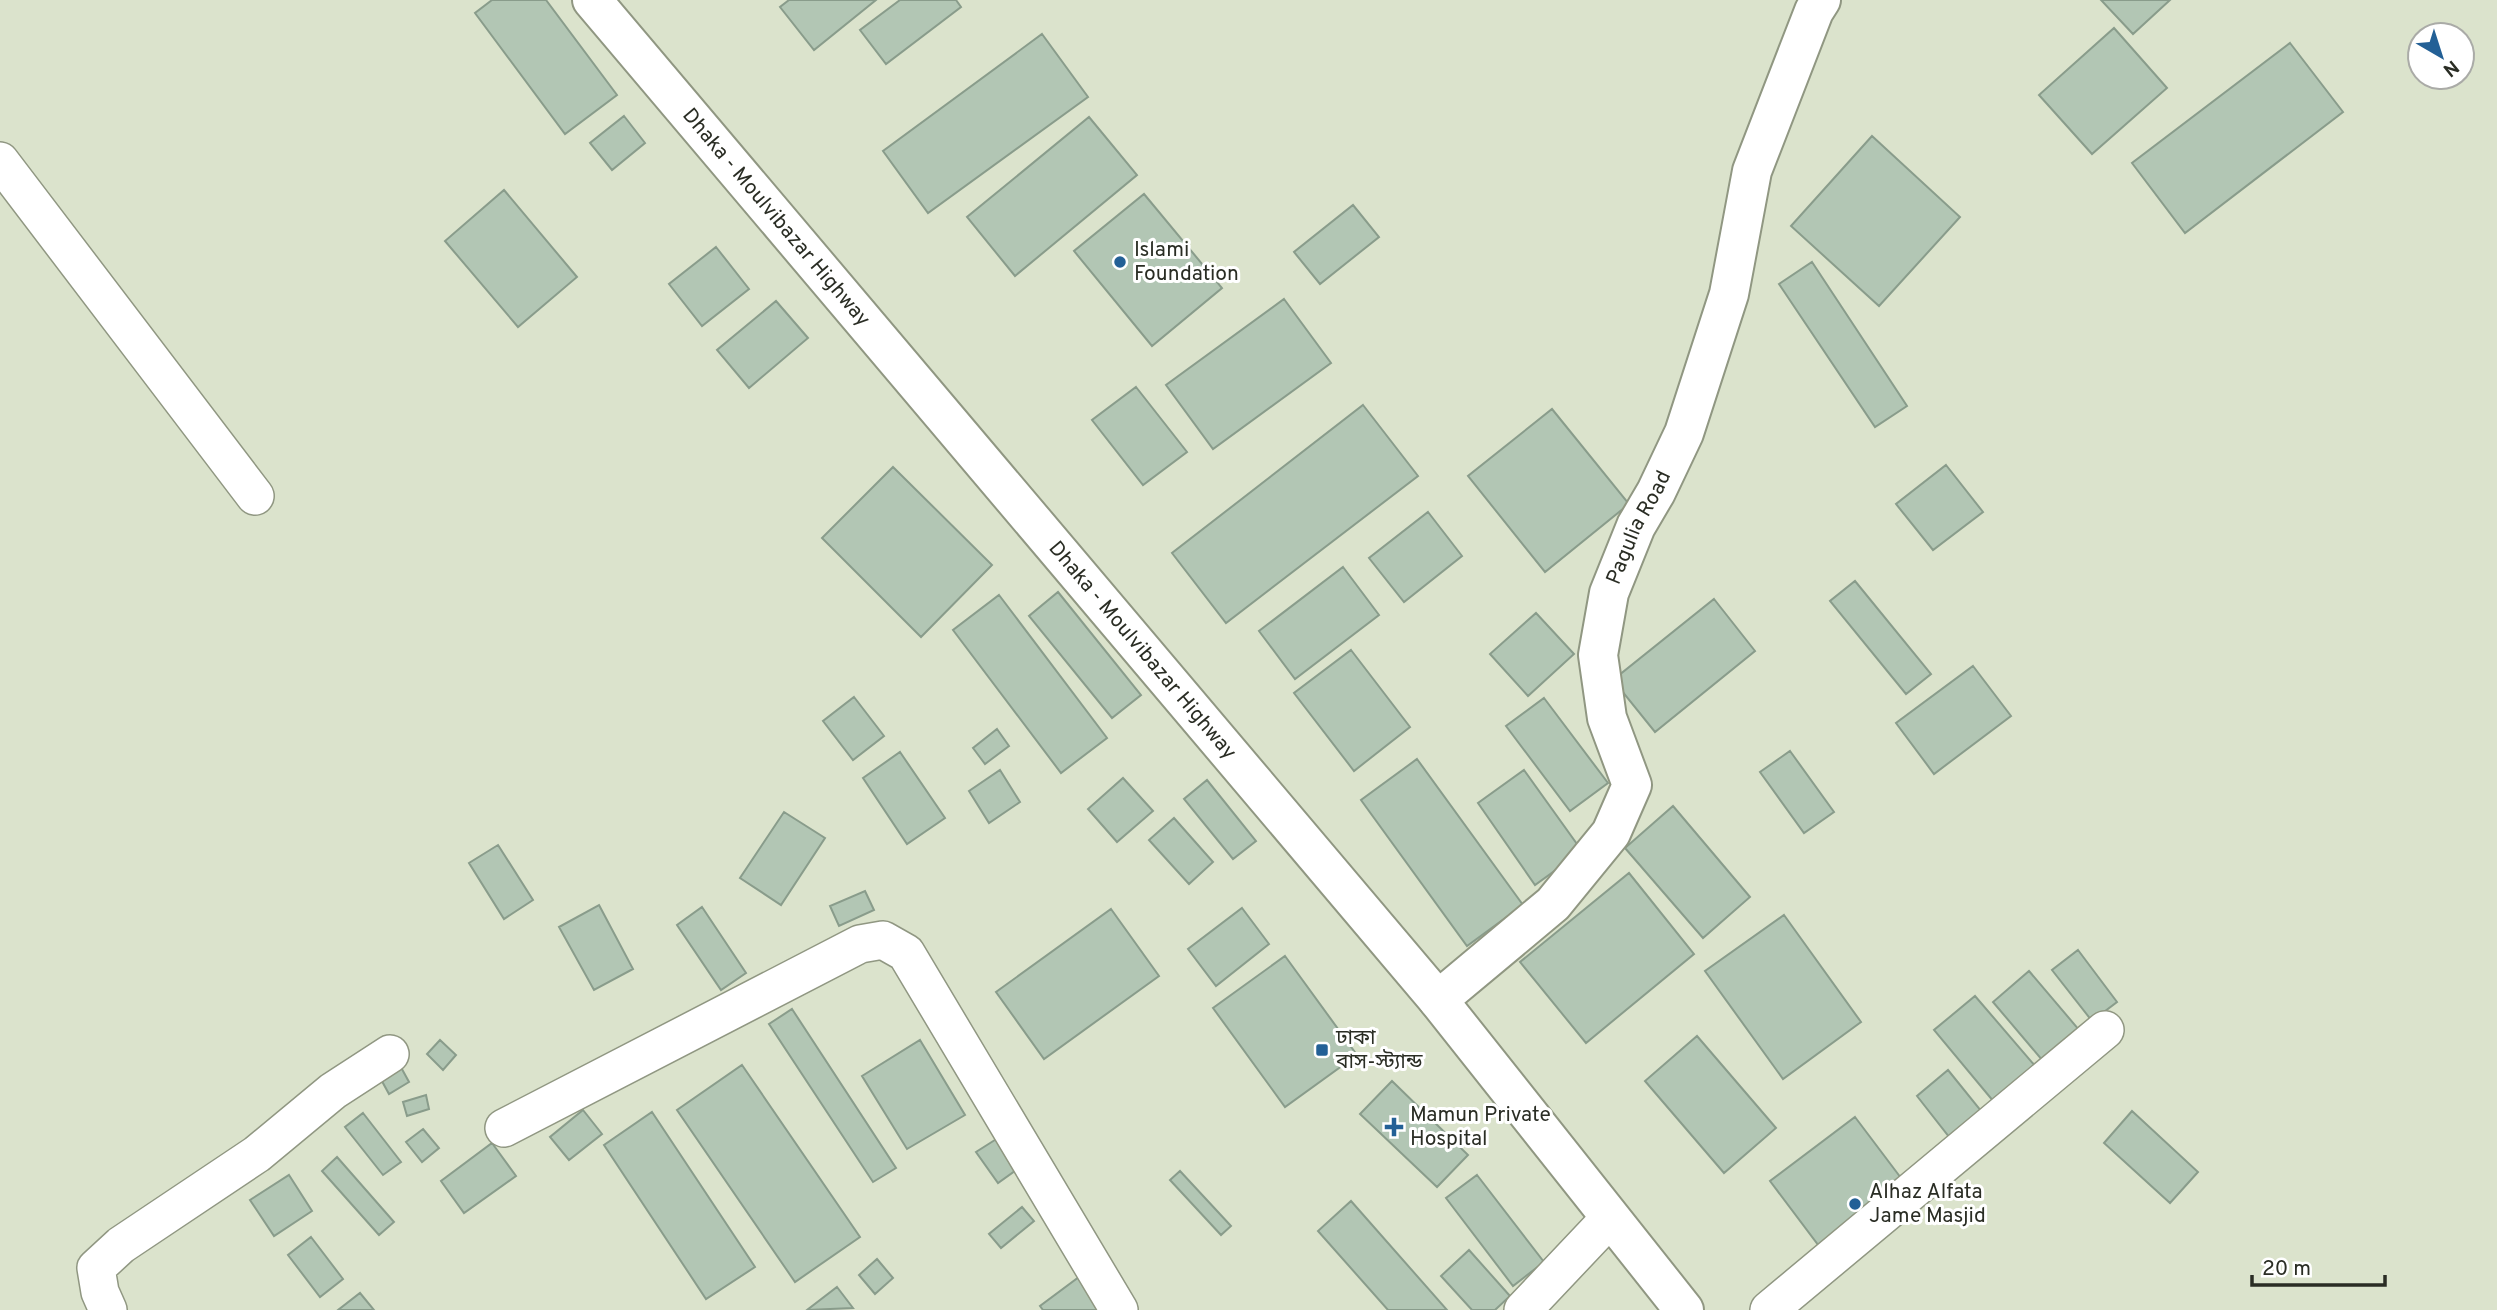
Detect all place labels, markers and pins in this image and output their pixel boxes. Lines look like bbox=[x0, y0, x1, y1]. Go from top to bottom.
place label: Islami Foundation bbox=[1134, 237, 1239, 288]
marker: Islami Foundation bbox=[1112, 254, 1128, 270]
place label: ঢাকা বাস-স্ট্যান্ড bbox=[1335, 1025, 1423, 1076]
marker: ঢাকা বাস-স্ট্যান্ড bbox=[1314, 1042, 1330, 1058]
place label: Mamun Private Hospital bbox=[1410, 1102, 1551, 1153]
marker: Mamun Private Hospital bbox=[1384, 1117, 1404, 1137]
place label: Alhaz Alfata Jame Masjid bbox=[1869, 1179, 1986, 1230]
marker: Alhaz Alfata Jame Masjid bbox=[1847, 1196, 1863, 1212]

